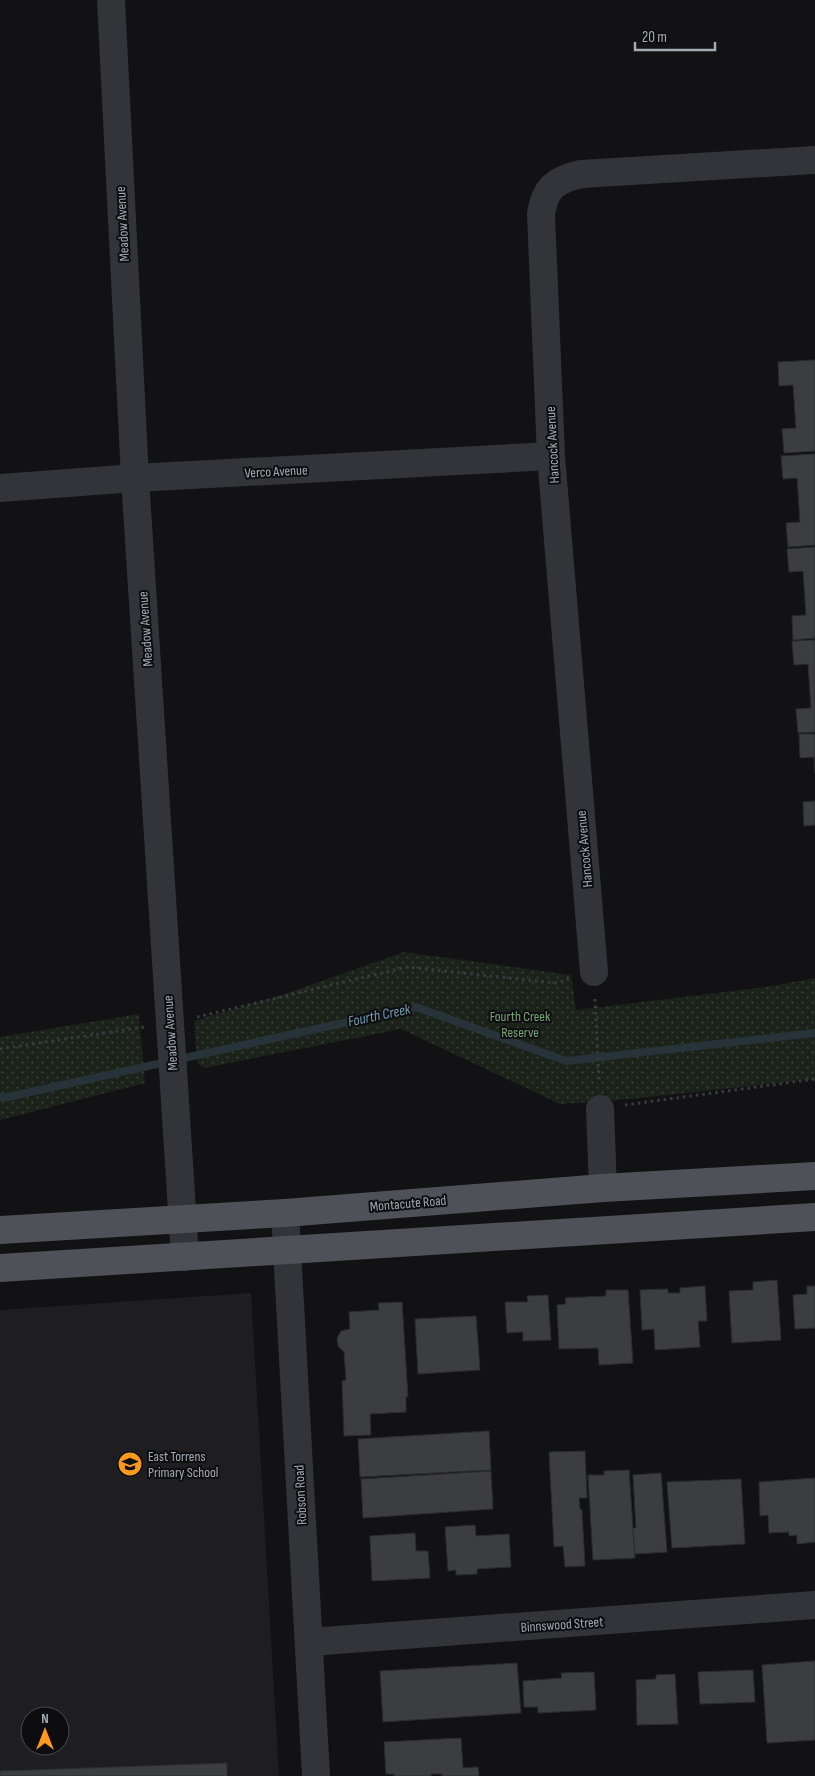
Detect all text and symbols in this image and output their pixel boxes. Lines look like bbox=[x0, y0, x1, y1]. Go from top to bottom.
scale bar bbox=[635, 20, 715, 52]
text: 20 m bbox=[642, 28, 667, 47]
street label: Meadow Avenue bbox=[112, 186, 133, 262]
street label: Hancock Avenue bbox=[542, 406, 563, 484]
street label: Verco Avenue bbox=[244, 461, 308, 482]
street label: Meadow Avenue bbox=[134, 591, 157, 667]
street label: Hancock Avenue bbox=[573, 810, 596, 888]
street label: Meadow Avenue bbox=[159, 995, 182, 1071]
water label: Fourth Creek bbox=[346, 1000, 413, 1031]
park label: Fourth Creek Reserve bbox=[490, 1008, 551, 1041]
street label: Montacute Road bbox=[369, 1192, 447, 1215]
place label: East Torrens Primary School bbox=[148, 1448, 218, 1481]
school or university icon: East Torrens Primary School bbox=[117, 1451, 143, 1477]
street label: Robson Road bbox=[290, 1464, 311, 1526]
street label: Binnswood Street bbox=[520, 1613, 604, 1636]
north arrow bbox=[20, 1706, 70, 1756]
text: N bbox=[41, 1710, 49, 1727]

